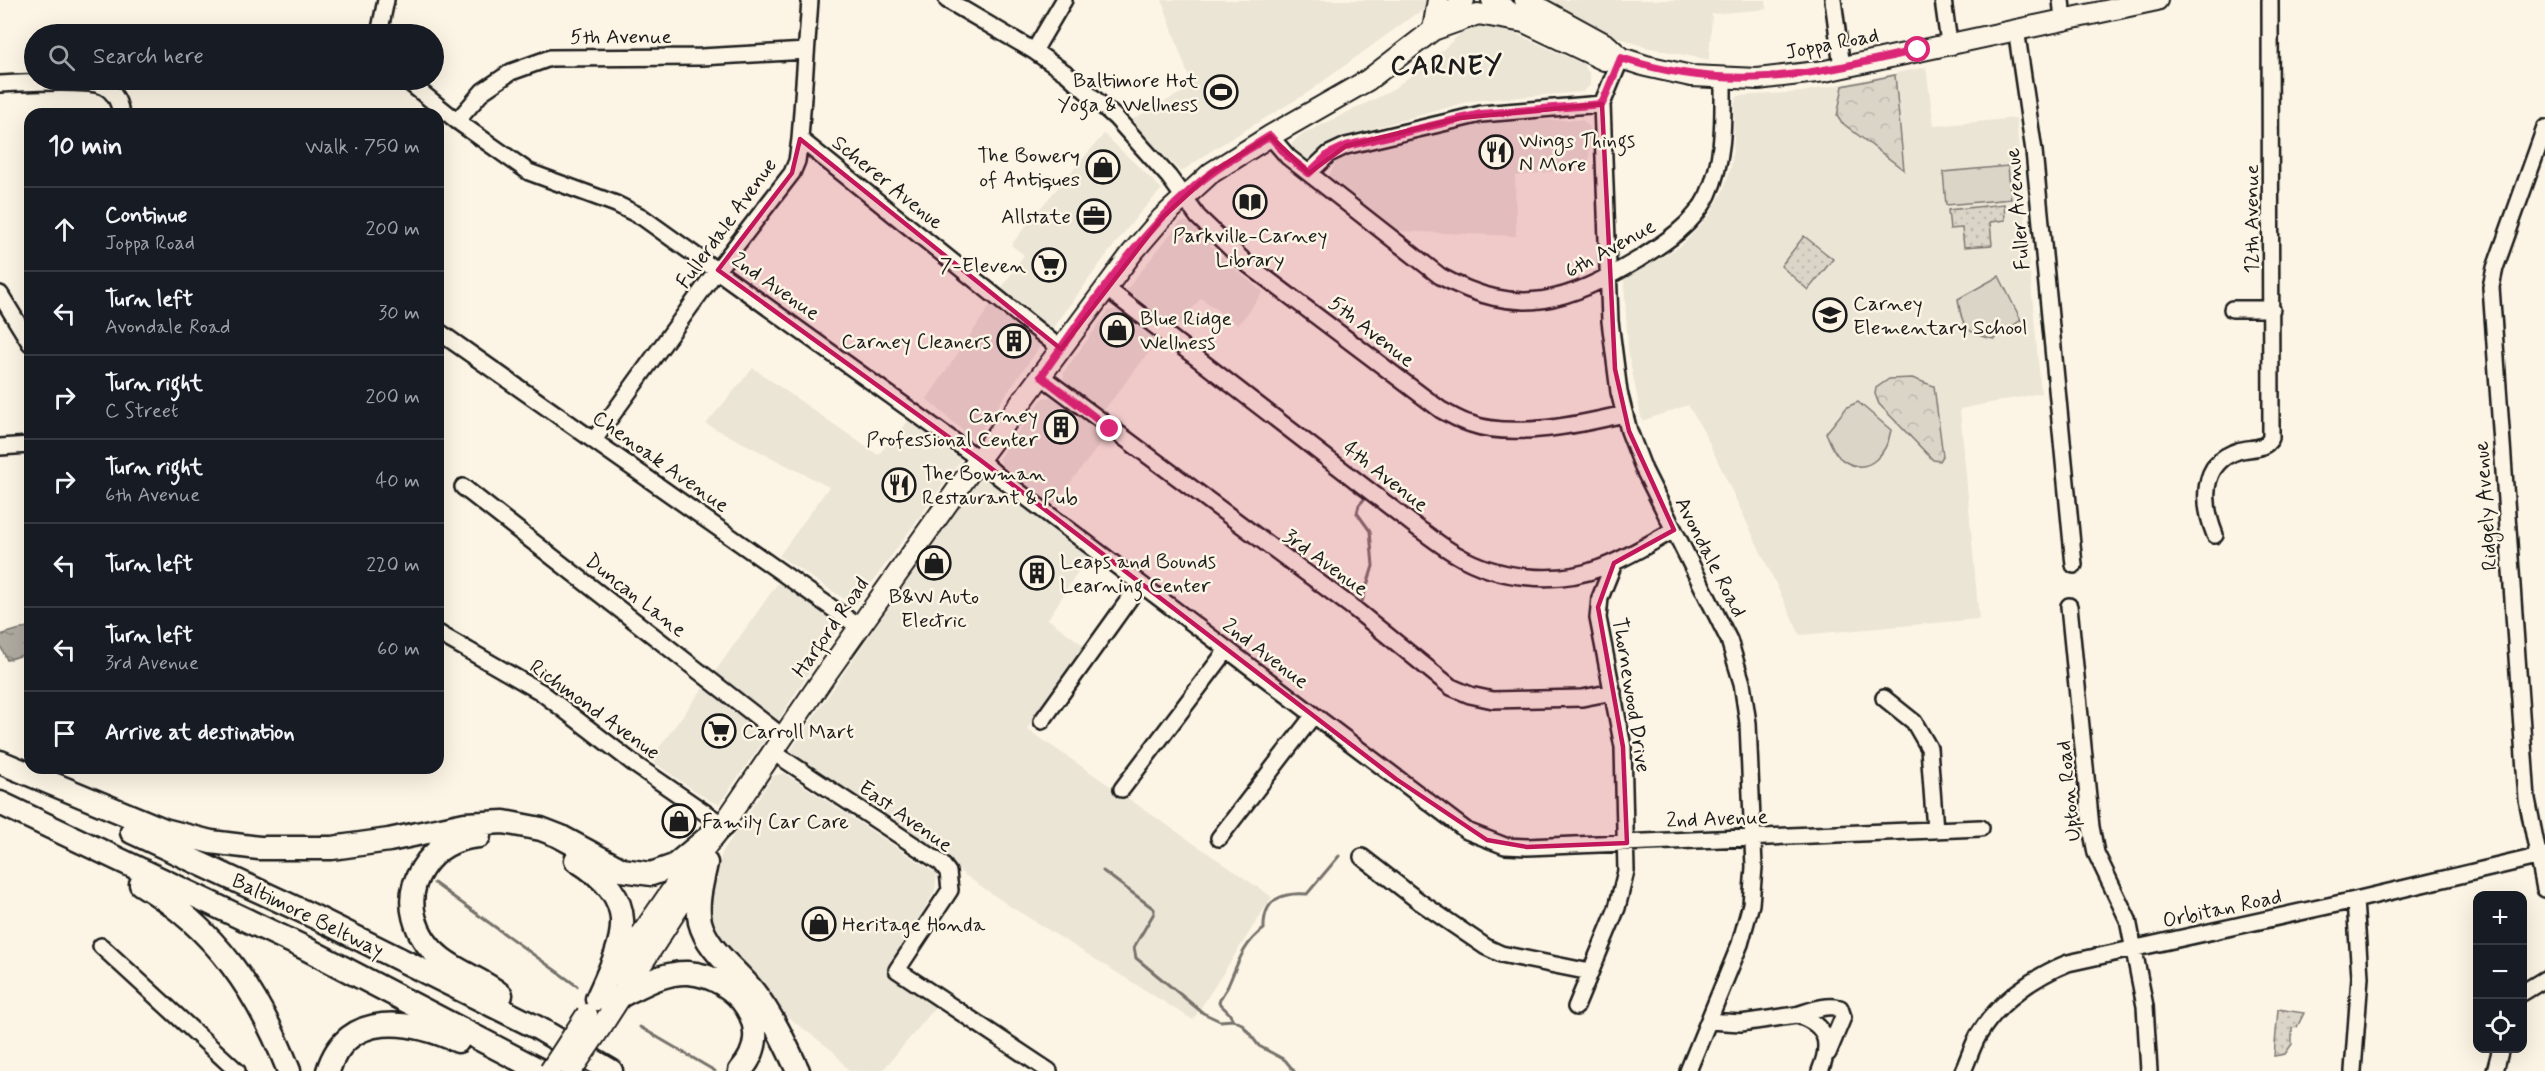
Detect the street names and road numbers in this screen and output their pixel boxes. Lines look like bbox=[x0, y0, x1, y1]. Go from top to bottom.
street label: Joppa Road bbox=[1783, 21, 1881, 67]
street label: 5th Avenue bbox=[570, 23, 672, 51]
street label: Scherer Avenue bbox=[826, 129, 949, 236]
street label: Fuller Avenue bbox=[1999, 147, 2037, 271]
street label: Fullerdale Avenue bbox=[670, 153, 784, 295]
street label: 12th Avenue bbox=[2238, 164, 2266, 274]
street label: 6th Avenue bbox=[1560, 212, 1661, 285]
street label: 2nd Avenue bbox=[726, 246, 825, 327]
street label: 5th Avenue bbox=[1323, 289, 1420, 374]
street label: Chenoak Avenue bbox=[586, 404, 735, 520]
street label: 4th Avenue bbox=[1337, 435, 1434, 519]
street label: Ridgely Avenue bbox=[2467, 440, 2505, 572]
street label: Avondale Road bbox=[1668, 492, 1752, 622]
street label: 3rd Avenue bbox=[1277, 522, 1374, 603]
street label: Duncan Lane bbox=[579, 547, 692, 644]
street label: Harford Road bbox=[786, 572, 877, 685]
street label: 2nd Avenue bbox=[1216, 612, 1314, 696]
street label: Thornewood Drive bbox=[1605, 616, 1657, 775]
street label: Richmond Avenue bbox=[524, 653, 665, 767]
street label: Upton Road bbox=[2050, 739, 2088, 843]
street label: East Avenue bbox=[853, 774, 958, 859]
street label: 2nd Avenue bbox=[1666, 803, 1768, 835]
street label: Baltimore Beltway bbox=[227, 867, 388, 965]
street label: Orbitan Road bbox=[2160, 883, 2284, 935]

